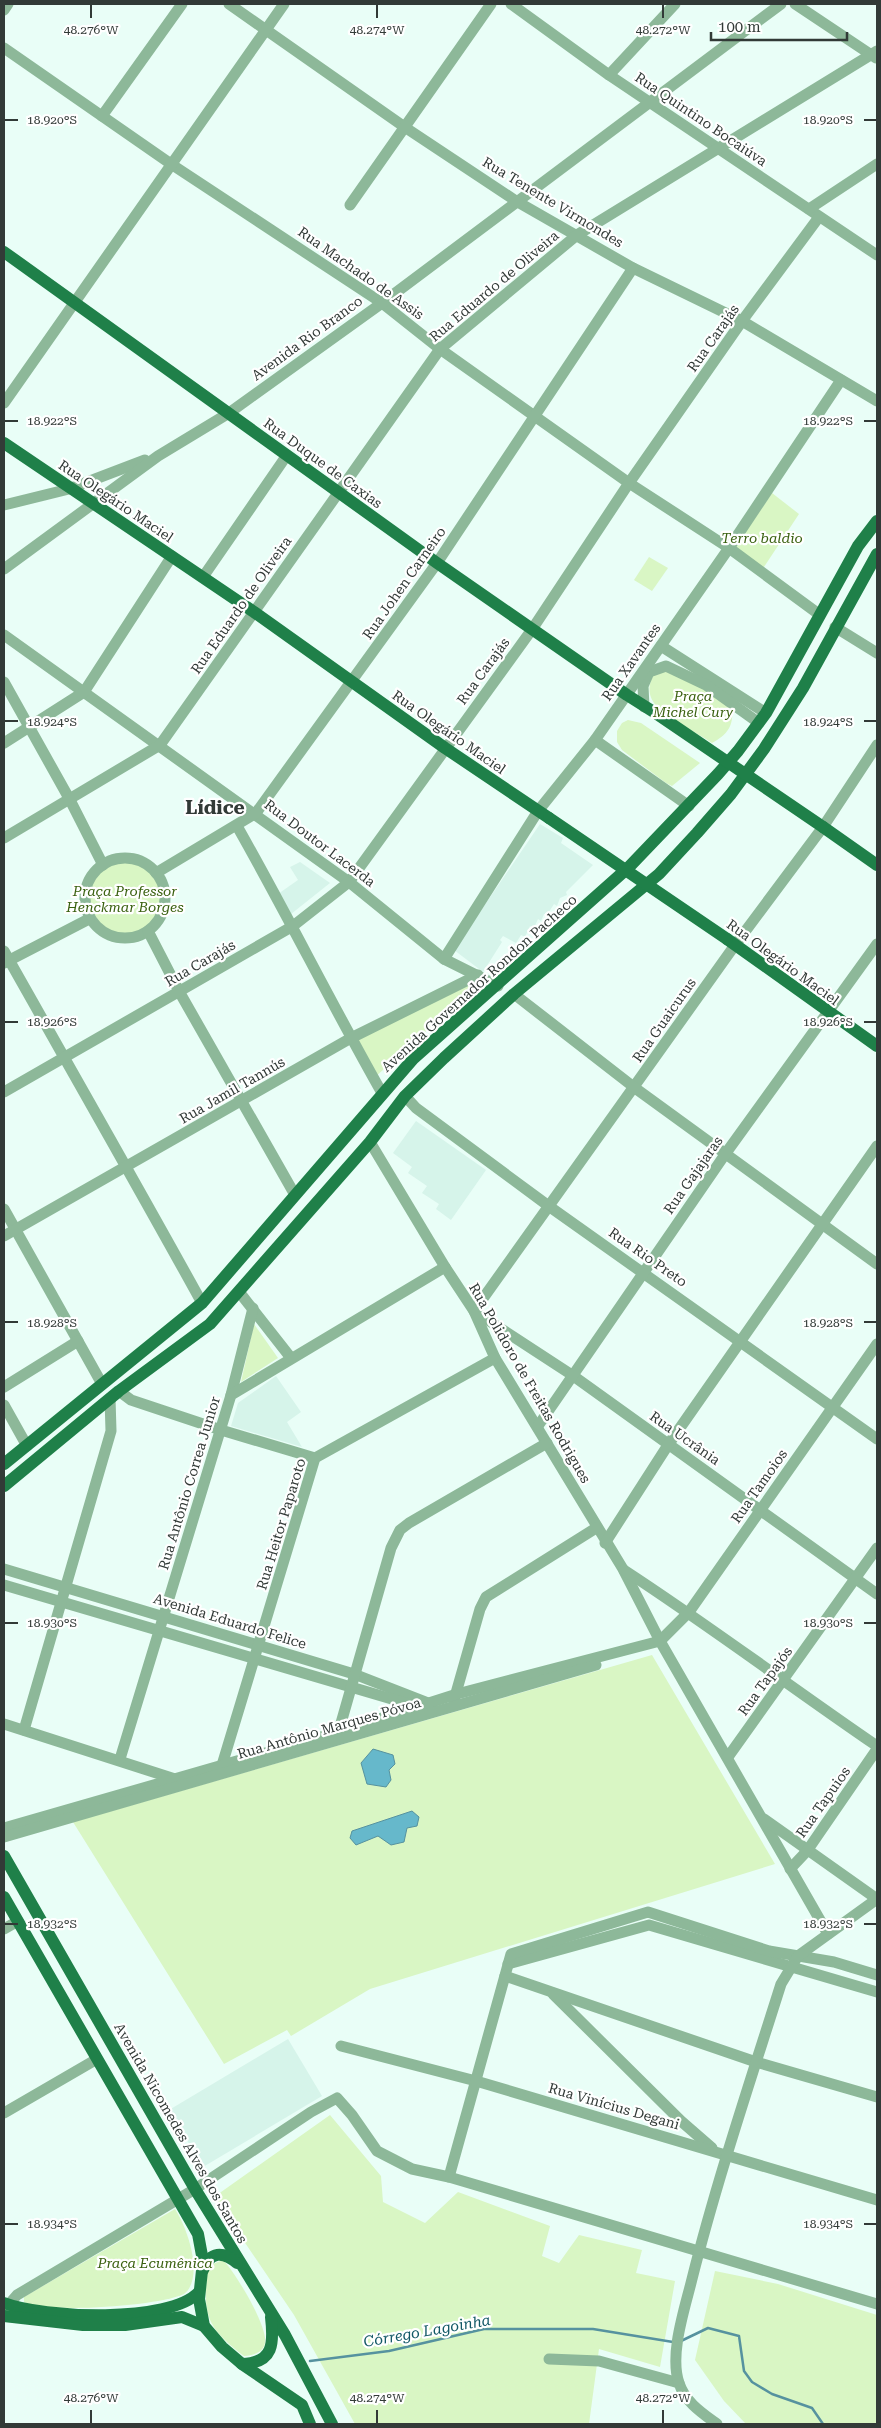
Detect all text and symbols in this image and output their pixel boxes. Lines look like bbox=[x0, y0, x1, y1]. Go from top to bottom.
scale bar bbox=[711, 10, 847, 42]
text: 100 m bbox=[718, 18, 761, 36]
text: 48.276°W bbox=[64, 23, 119, 37]
text: 48.274°W bbox=[350, 23, 405, 37]
text: 48.272°W bbox=[636, 23, 691, 37]
street label: Rua Quintino Bocaiúva bbox=[632, 69, 770, 169]
text: 18.920°S bbox=[27, 113, 77, 127]
text: 18.920°S bbox=[803, 113, 853, 127]
street label: Rua Tenente Virmondes bbox=[480, 154, 627, 251]
street label: Rua Machado de Assis bbox=[295, 223, 427, 323]
street label: Rua Eduardo de Oliveira bbox=[426, 227, 562, 345]
street label: Avenida Rio Branco bbox=[249, 292, 365, 384]
street label: Rua Carajás bbox=[684, 301, 742, 375]
text: 18.922°S bbox=[27, 414, 77, 428]
text: 18.922°S bbox=[803, 414, 853, 428]
street label: Rua Duque de Caxias bbox=[261, 415, 386, 512]
street label: Rua Olegário Maciel bbox=[56, 457, 177, 546]
street label: Rua Johen Carneiro bbox=[359, 524, 449, 642]
park label: Terro baldio bbox=[721, 530, 803, 546]
street label: Rua Eduardo de Oliveira bbox=[188, 533, 295, 677]
street label: Rua Xavantes bbox=[598, 620, 664, 704]
street label: Rua Carajás bbox=[453, 634, 513, 707]
street label: Rua Olegário Maciel bbox=[389, 687, 509, 778]
park label: Praça Michel Cury bbox=[652, 688, 734, 720]
text: 18.924°S bbox=[27, 715, 77, 729]
text: 18.924°S bbox=[803, 715, 853, 729]
district label: Lídice bbox=[185, 796, 245, 819]
street label: Rua Doutor Lacerda bbox=[261, 796, 379, 890]
park label: Praça Professor Henckmar Borges bbox=[65, 883, 184, 915]
street label: Avenida Governador Rondon Pacheco bbox=[378, 891, 580, 1075]
street label: Rua Olegário Maciel bbox=[724, 916, 843, 1009]
street label: Rua Carajás bbox=[162, 936, 238, 990]
street label: Rua Guaicurus bbox=[629, 975, 699, 1065]
text: 18.926°S bbox=[27, 1015, 77, 1029]
text: 18.926°S bbox=[803, 1015, 853, 1029]
street label: Rua Jamil Tannús bbox=[177, 1053, 288, 1127]
street label: Rua Gajajaras bbox=[660, 1133, 726, 1217]
street label: Rua Rio Preto bbox=[606, 1224, 690, 1290]
street label: Rua Polidoro de Freitas Rodrigues bbox=[466, 1280, 594, 1486]
text: 18.928°S bbox=[27, 1316, 77, 1330]
text: 18.928°S bbox=[803, 1316, 853, 1330]
street label: Rua Antônio Correa Junior bbox=[155, 1394, 223, 1572]
street label: Rua Ucrânia bbox=[647, 1408, 724, 1468]
street label: Rua Tamoios bbox=[728, 1446, 791, 1526]
street label: Rua Heitor Paparoto bbox=[253, 1456, 309, 1592]
street label: Avenida Eduardo Felice bbox=[152, 1590, 309, 1652]
text: 18.930°S bbox=[27, 1616, 77, 1630]
text: 18.930°S bbox=[803, 1616, 853, 1630]
street label: Rua Tapajós bbox=[735, 1643, 796, 1719]
street label: Rua Antônio Marques Póvoa bbox=[235, 1694, 423, 1762]
street label: Rua Tapuios bbox=[793, 1763, 854, 1841]
text: 18.932°S bbox=[27, 1917, 77, 1931]
text: 18.932°S bbox=[803, 1917, 853, 1931]
street label: Avenida Nicomedes Alves dos Santos bbox=[111, 2020, 251, 2246]
street label: Rua Vinícius Degani bbox=[547, 2080, 682, 2133]
text: 18.934°S bbox=[27, 2217, 77, 2231]
text: 18.934°S bbox=[803, 2217, 853, 2231]
park label: Praça Ecumênica bbox=[96, 2255, 213, 2271]
water label: Córrego Lagoinha bbox=[362, 2311, 492, 2351]
text: 48.276°W bbox=[64, 2391, 119, 2405]
text: 48.274°W bbox=[350, 2391, 405, 2405]
text: 48.272°W bbox=[636, 2391, 691, 2405]

